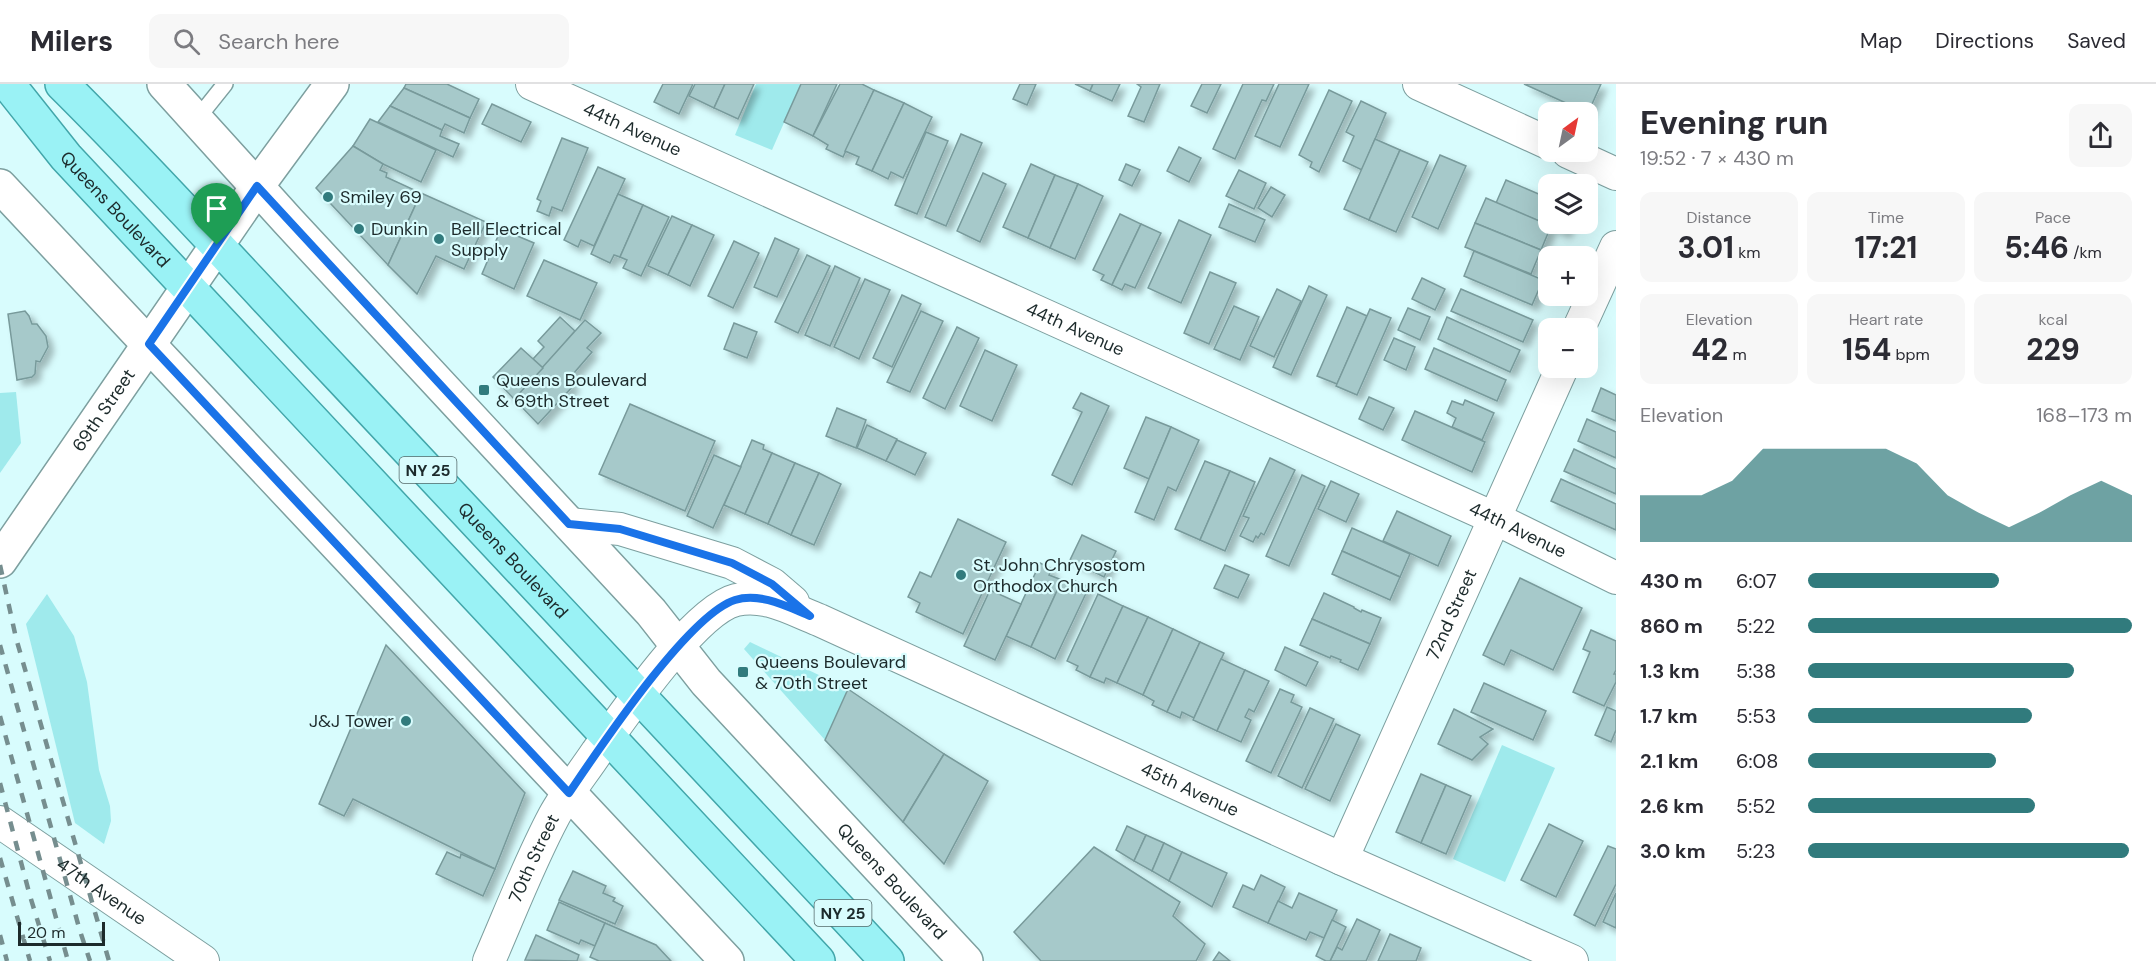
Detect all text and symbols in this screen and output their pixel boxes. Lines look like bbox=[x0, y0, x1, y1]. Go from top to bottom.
search box bbox=[149, 14, 569, 68]
text: Milers bbox=[30, 23, 113, 60]
icon: search bbox=[170, 25, 203, 58]
text: Search here bbox=[218, 27, 340, 56]
text: Map bbox=[1860, 27, 1902, 55]
text: Directions bbox=[1935, 27, 2034, 55]
text: Saved bbox=[2067, 27, 2126, 55]
street label: 44th Avenue bbox=[579, 97, 685, 162]
text: Evening run bbox=[1640, 101, 1828, 144]
north arrow bbox=[1538, 102, 1598, 162]
map controls bbox=[1538, 102, 1598, 378]
button: share bbox=[2069, 104, 2132, 167]
text: 19:52 · 7 × 430 m bbox=[1640, 145, 1794, 171]
street label: Queens Boulevard bbox=[55, 146, 175, 273]
button: layers bbox=[1538, 174, 1598, 234]
pin bbox=[191, 183, 242, 245]
place label: Smiley 69 bbox=[340, 185, 422, 209]
marker: Smiley 69 bbox=[321, 190, 335, 204]
icon: arrive bbox=[200, 192, 233, 225]
text: Distance bbox=[1687, 207, 1751, 228]
text: Time bbox=[1868, 207, 1904, 228]
text: Pace bbox=[2035, 207, 2071, 228]
place label: Dunkin bbox=[371, 217, 428, 241]
place label: Bell Electrical Supply bbox=[451, 217, 561, 262]
marker: Dunkin bbox=[352, 222, 366, 236]
text: 3.01 bbox=[1677, 228, 1734, 267]
text: 17:21 bbox=[1855, 228, 1917, 267]
text: 5:46 bbox=[2004, 228, 2069, 267]
marker: Bell Electrical Supply bbox=[432, 232, 446, 246]
text: km bbox=[1734, 242, 1761, 263]
text: /km bbox=[2069, 242, 2102, 263]
button: + bbox=[1538, 246, 1598, 306]
street label: 44th Avenue bbox=[1022, 296, 1128, 362]
text: Elevation bbox=[1686, 309, 1752, 330]
text: Heart rate bbox=[1849, 309, 1923, 330]
text: kcal bbox=[2039, 309, 2067, 330]
button: − bbox=[1538, 318, 1598, 378]
text: 42 bbox=[1691, 330, 1728, 369]
text: 154 bbox=[1842, 330, 1891, 369]
text: 229 bbox=[2026, 330, 2080, 369]
text: m bbox=[1728, 344, 1747, 365]
text: bpm bbox=[1891, 344, 1930, 365]
street label: 69th Street bbox=[67, 364, 141, 456]
place label: Queens Boulevard & 69th Street bbox=[496, 368, 647, 413]
marker: Queens Boulevard & 69th Street bbox=[477, 383, 491, 397]
text: Elevation bbox=[1640, 402, 1723, 428]
text: 168–173 m bbox=[2036, 402, 2132, 428]
road number: NY 25 bbox=[400, 457, 456, 483]
street label: 44th Avenue bbox=[1465, 496, 1570, 564]
street label: Queens Boulevard bbox=[452, 497, 573, 624]
place label: St. John Chrysostom Orthodox Church bbox=[973, 553, 1145, 598]
street label: 72nd Street bbox=[1421, 565, 1482, 664]
marker: St. John Chrysostom Orthodox Church bbox=[954, 568, 968, 582]
text: 430 m bbox=[1640, 568, 1703, 594]
text: 6:07 bbox=[1736, 568, 1777, 594]
text: 860 m bbox=[1640, 613, 1703, 639]
text: 5:22 bbox=[1736, 613, 1775, 639]
place label: Queens Boulevard & 70th Street bbox=[755, 650, 906, 695]
text: 1.3 km bbox=[1640, 658, 1699, 684]
text: 5:38 bbox=[1736, 658, 1776, 684]
marker: Queens Boulevard & 70th Street bbox=[736, 665, 750, 679]
text: 1.7 km bbox=[1640, 703, 1698, 729]
text: 5:53 bbox=[1736, 703, 1776, 729]
place label: J&J Tower bbox=[309, 709, 394, 733]
marker: J&J Tower bbox=[399, 714, 413, 728]
text: 2.1 km bbox=[1640, 748, 1698, 774]
text: 6:08 bbox=[1736, 748, 1778, 774]
street label: 45th Avenue bbox=[1137, 757, 1243, 822]
text: 2.6 km bbox=[1640, 793, 1704, 819]
text: 5:52 bbox=[1736, 793, 1776, 819]
street label: 70th Street bbox=[503, 810, 565, 906]
street label: Queens Boulevard bbox=[832, 818, 952, 945]
text: 3.0 km bbox=[1640, 838, 1705, 864]
text: 5:23 bbox=[1736, 838, 1776, 864]
street label: 47th Avenue bbox=[52, 852, 151, 931]
road number: NY 25 bbox=[814, 900, 872, 926]
scale bar bbox=[18, 919, 105, 946]
text: 20 m bbox=[27, 922, 66, 943]

